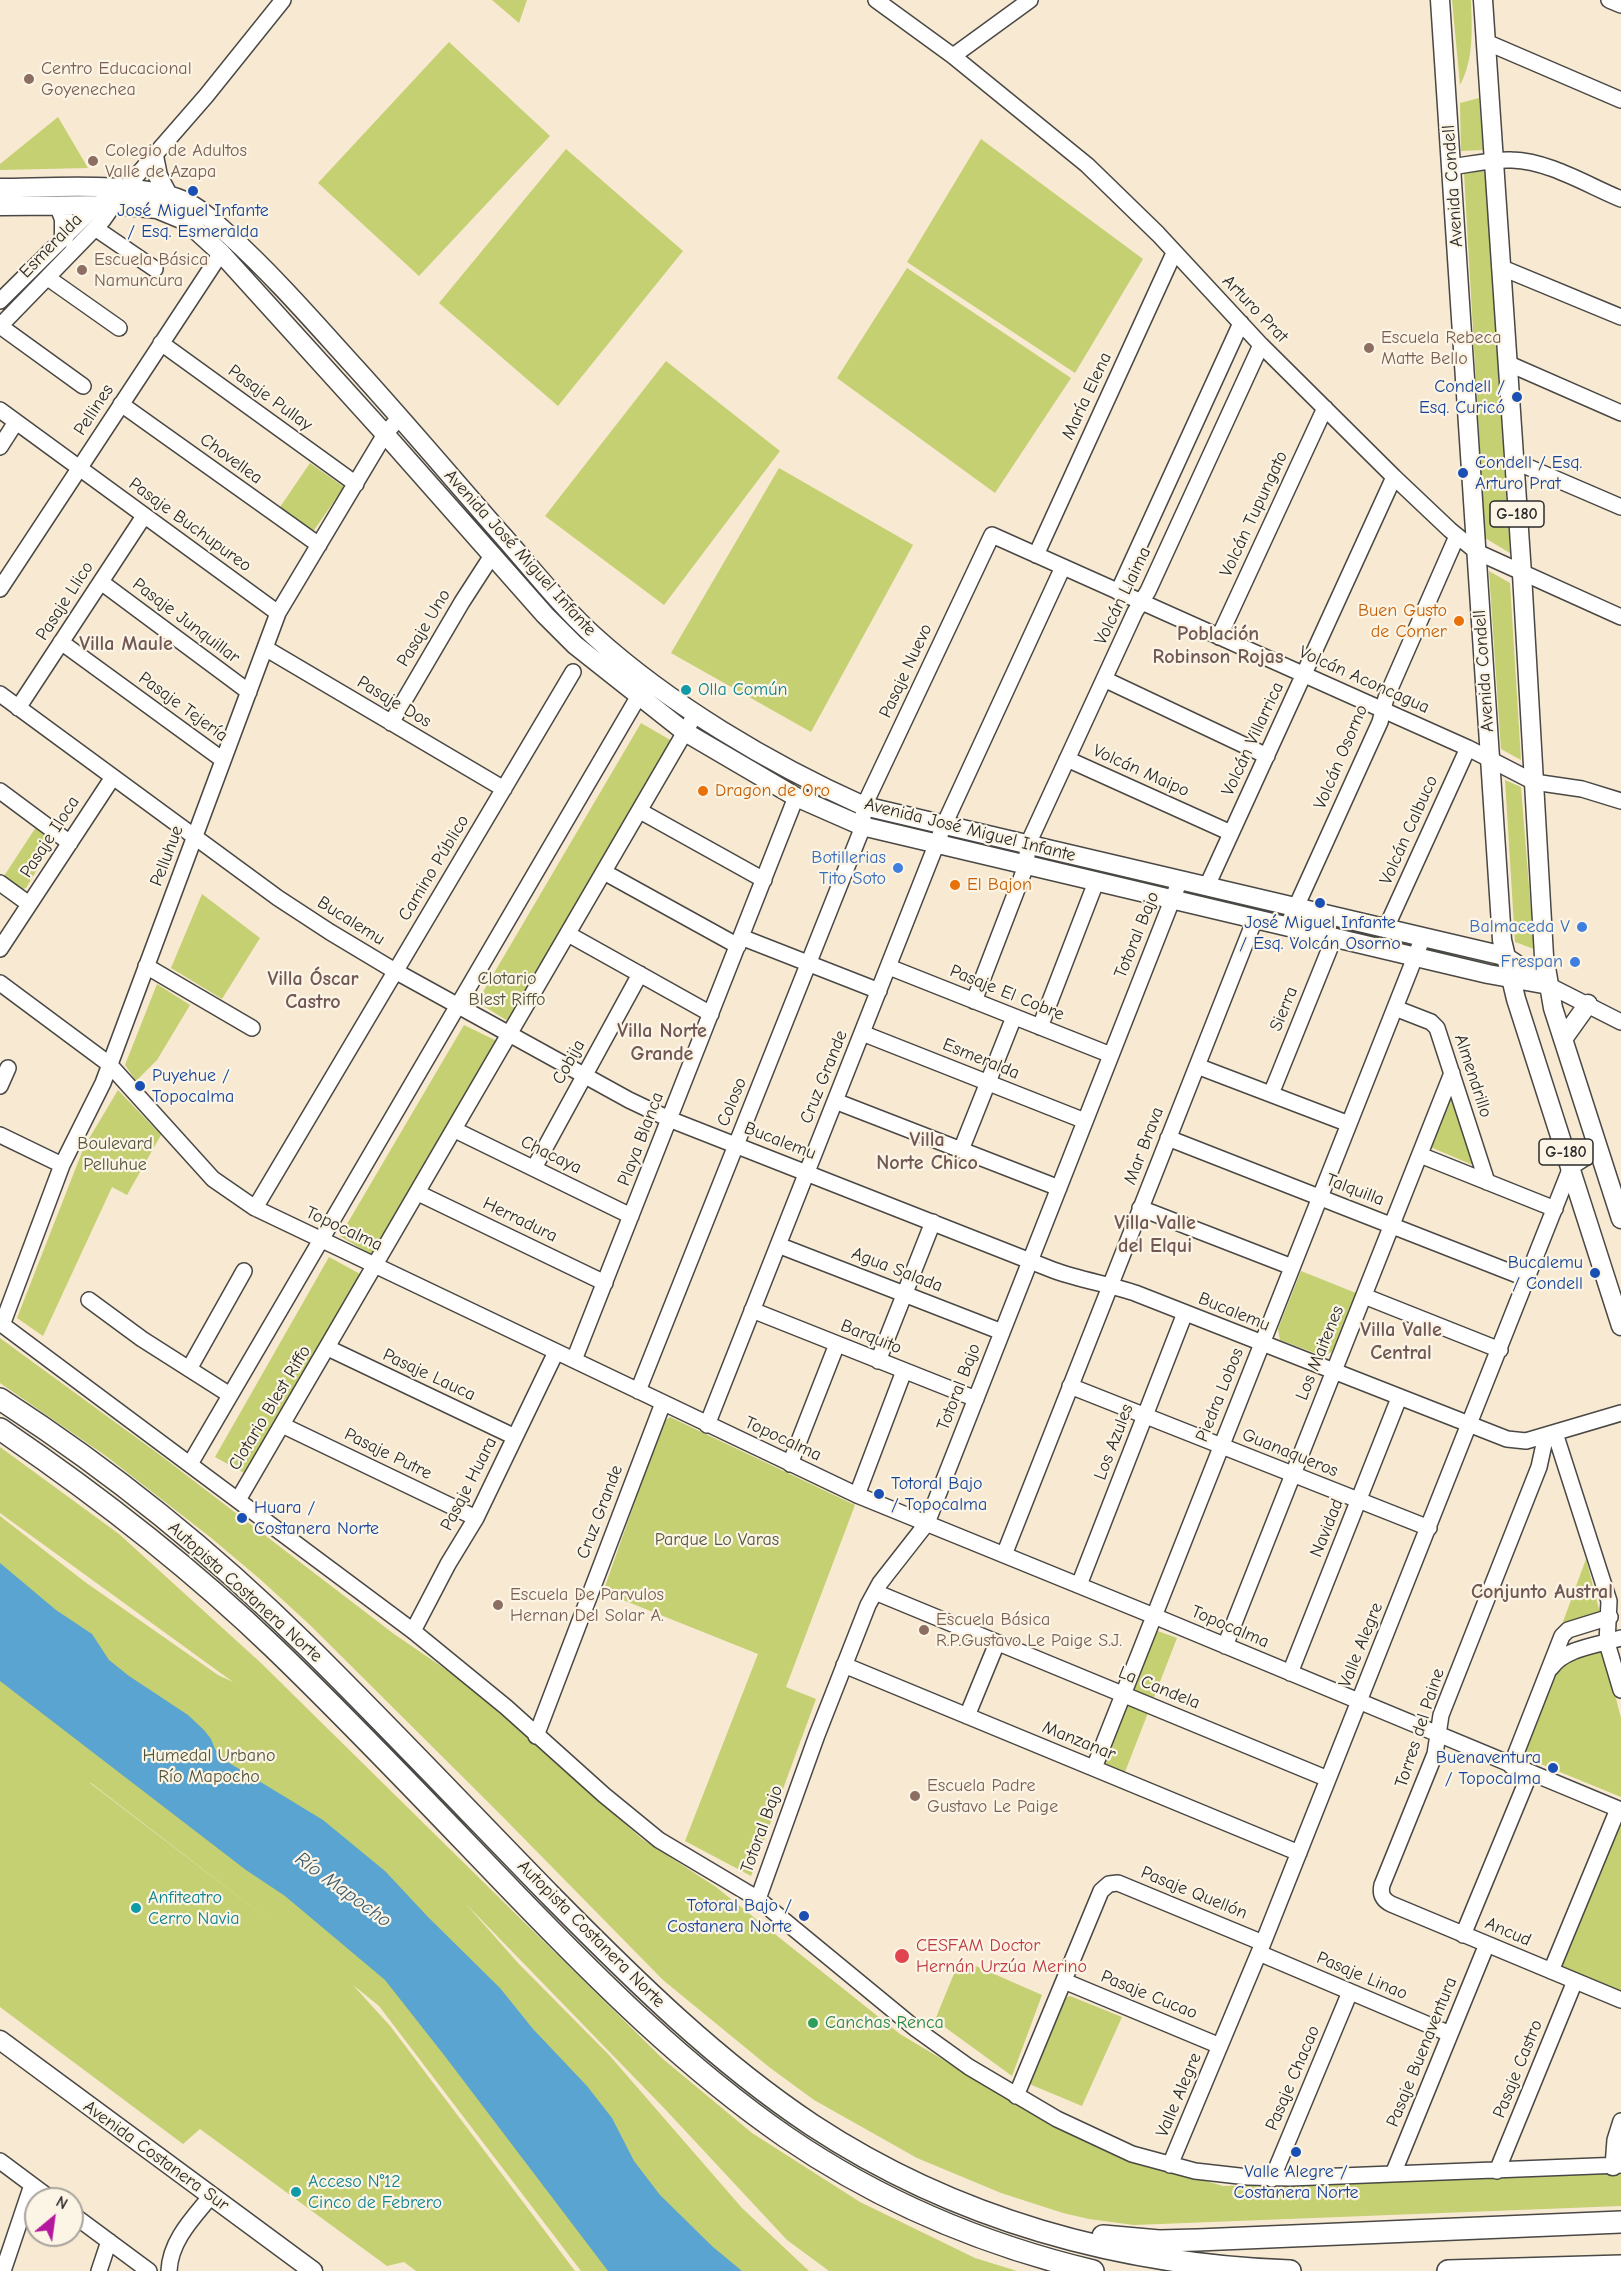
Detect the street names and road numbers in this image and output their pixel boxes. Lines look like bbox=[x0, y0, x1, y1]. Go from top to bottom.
street label: Avenida Condell bbox=[1438, 124, 1468, 248]
street label: Esmeralda bbox=[15, 209, 87, 283]
street label: Arturo Prat bbox=[1217, 271, 1293, 347]
street label: María Elena bbox=[1057, 349, 1117, 443]
street label: Pasaje Pullay bbox=[224, 360, 316, 436]
street label: Pellines bbox=[69, 380, 119, 440]
street label: Chovellea bbox=[195, 429, 267, 489]
street label: Volcán Tupungato bbox=[1215, 448, 1293, 580]
street label: Avenida José Miguel Infante bbox=[439, 465, 601, 641]
street label: Pasaje Buchupureo bbox=[124, 473, 256, 577]
road number: G-180 bbox=[1490, 501, 1544, 527]
street label: Volcán Llaima bbox=[1090, 543, 1156, 649]
street label: Pasaje Llico bbox=[31, 557, 99, 645]
street label: Pasaje Junquillar bbox=[128, 574, 244, 668]
street label: Pasaje Uno bbox=[392, 585, 456, 671]
street label: Avenida Condell bbox=[1469, 609, 1499, 733]
street label: Pasaje Nuevo bbox=[875, 621, 937, 721]
street label: Volcán Aconcagua bbox=[1295, 642, 1433, 718]
street label: Pasaje Tejería bbox=[134, 667, 232, 747]
street label: Pasaje Dos bbox=[353, 671, 435, 733]
street label: Volcán Villarrica bbox=[1217, 679, 1289, 799]
street label: Volcán Osorno bbox=[1309, 702, 1373, 812]
street label: Volcán Maipo bbox=[1089, 740, 1193, 802]
street label: Volcán Calbuco bbox=[1375, 772, 1443, 888]
street label: Pasaje Iloca bbox=[16, 792, 84, 882]
street label: Avenida José Miguel Infante bbox=[862, 793, 1078, 867]
street label: Camino Público bbox=[394, 811, 474, 925]
street label: Pelluhue bbox=[146, 823, 188, 889]
street label: Totoral Bajo bbox=[1110, 889, 1164, 981]
street label: Bucalemu bbox=[313, 892, 389, 950]
street label: Pasaje El Cobre bbox=[947, 960, 1067, 1026]
street label: Sierra bbox=[1265, 984, 1303, 1034]
street label: Cruz Grande bbox=[795, 1027, 853, 1127]
street label: Almendrillo bbox=[1449, 1032, 1497, 1120]
street label: Esmeralda bbox=[939, 1034, 1023, 1084]
street label: Cobija bbox=[548, 1036, 590, 1088]
street label: Coloso bbox=[712, 1074, 752, 1130]
street label: Playa Blanca bbox=[613, 1089, 669, 1189]
street label: Mar Brava bbox=[1119, 1104, 1169, 1188]
street label: Bucalemu bbox=[741, 1117, 819, 1165]
street label: Chacaya bbox=[517, 1131, 585, 1179]
road number: G-180 bbox=[1539, 1139, 1593, 1165]
street label: Talquilla bbox=[1323, 1169, 1387, 1211]
street label: Herradura bbox=[479, 1193, 561, 1247]
street label: Topocalma bbox=[302, 1202, 386, 1256]
street label: Agua Salada bbox=[848, 1243, 946, 1297]
street label: Bucalemu bbox=[1195, 1288, 1273, 1336]
street label: Los Maitenes bbox=[1291, 1303, 1349, 1403]
street label: Barquito bbox=[837, 1315, 905, 1359]
street label: Totoral Bajo bbox=[933, 1340, 985, 1434]
street label: Clotario Blest Riffo bbox=[224, 1342, 316, 1474]
street label: Pasaje Lauca bbox=[379, 1344, 479, 1406]
street label: Piedra Lobos bbox=[1191, 1345, 1249, 1445]
street label: Los Azules bbox=[1090, 1401, 1138, 1483]
street label: Topocalma bbox=[741, 1412, 825, 1466]
street label: Pasaje Putre bbox=[341, 1424, 435, 1484]
street label: Guanaqueros bbox=[1239, 1424, 1341, 1482]
street label: Pasaje Huara bbox=[436, 1434, 502, 1534]
street label: Cruz Grande bbox=[572, 1462, 628, 1562]
street label: Navidad bbox=[1306, 1496, 1348, 1560]
street label: Autopista Costanera Norte bbox=[163, 1517, 327, 1667]
street label: Valle Alegre bbox=[1334, 1599, 1388, 1691]
street label: Topocalma bbox=[1188, 1601, 1272, 1653]
street label: La Candela bbox=[1115, 1662, 1203, 1714]
street label: Torres del Paine bbox=[1391, 1666, 1449, 1790]
street label: Manzanar bbox=[1039, 1716, 1119, 1766]
street label: Totoral Bajo bbox=[736, 1782, 788, 1876]
street label: Autopista Costanera Norte bbox=[513, 1856, 669, 2012]
street label: Pasaje Quellón bbox=[1138, 1862, 1250, 1924]
street label: Ancud bbox=[1482, 1913, 1534, 1951]
street label: Pasaje Linao bbox=[1313, 1947, 1411, 2005]
street label: Pasaje Cucao bbox=[1098, 1966, 1200, 2024]
street label: Pasaje Buenaventura bbox=[1382, 1974, 1462, 2130]
street label: Pasaje Castro bbox=[1489, 2017, 1547, 2121]
street label: Pasaje Chacao bbox=[1261, 2022, 1325, 2134]
street label: Valle Alegre bbox=[1152, 2050, 1206, 2140]
street label: Avenida Costanera Sur bbox=[79, 2096, 233, 2216]

